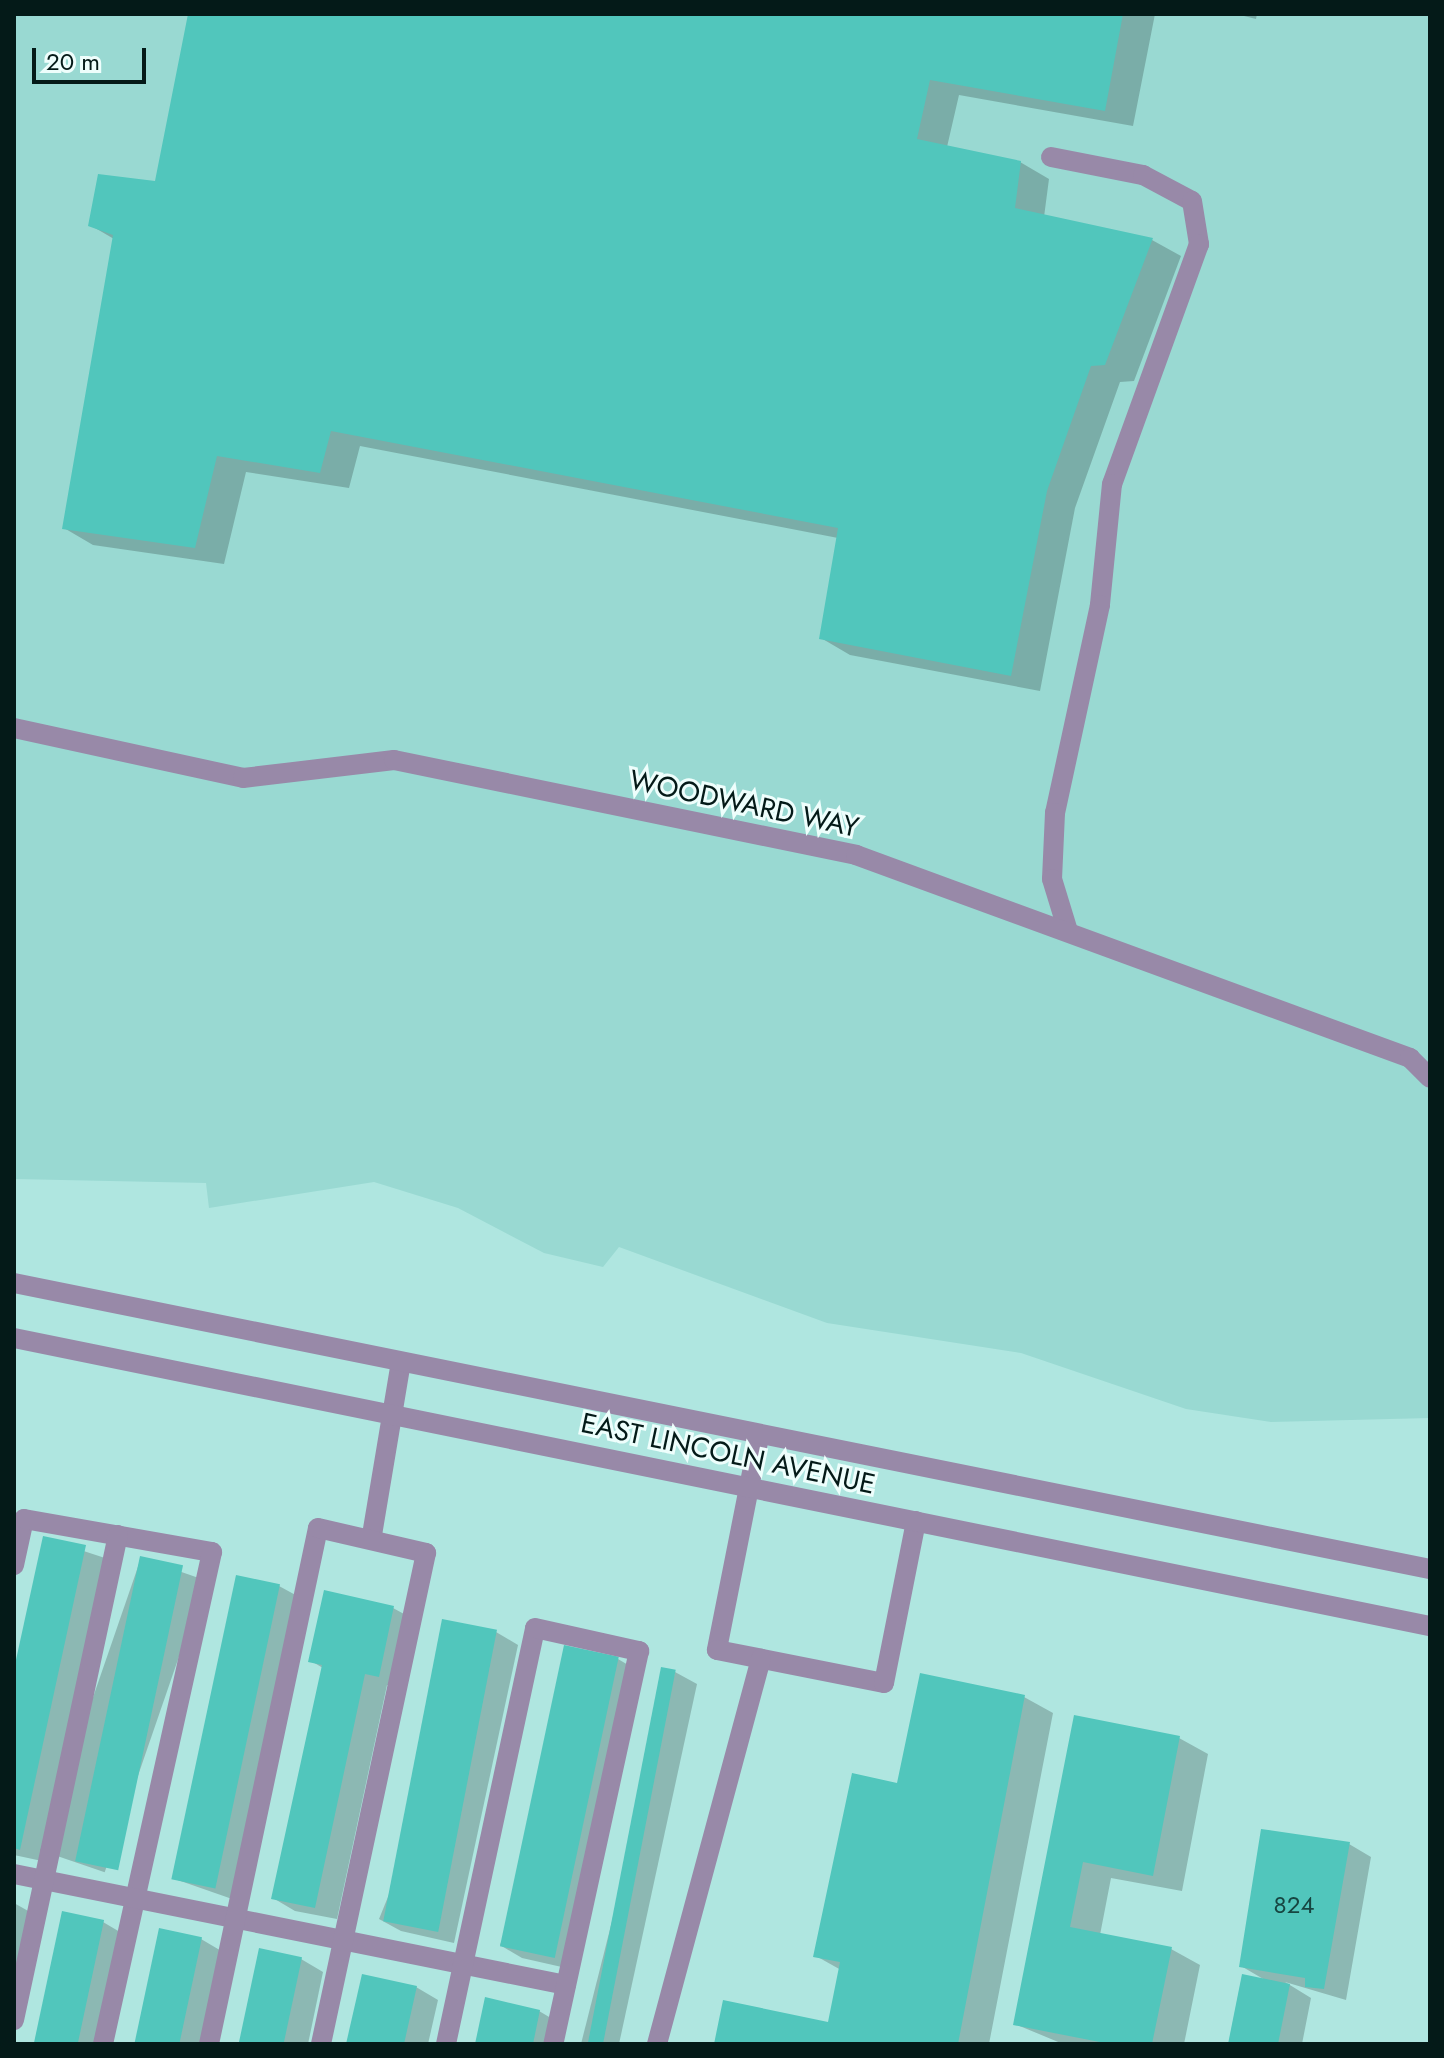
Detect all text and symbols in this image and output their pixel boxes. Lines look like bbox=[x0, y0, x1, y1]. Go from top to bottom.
scale bar bbox=[36, 32, 150, 82]
text: 20 m bbox=[46, 44, 100, 79]
street label: WOODWARD WAY bbox=[626, 763, 862, 845]
street label: EAST LINCOLN AVENUE bbox=[578, 1406, 878, 1502]
house number: 824 bbox=[1274, 1891, 1314, 1919]

